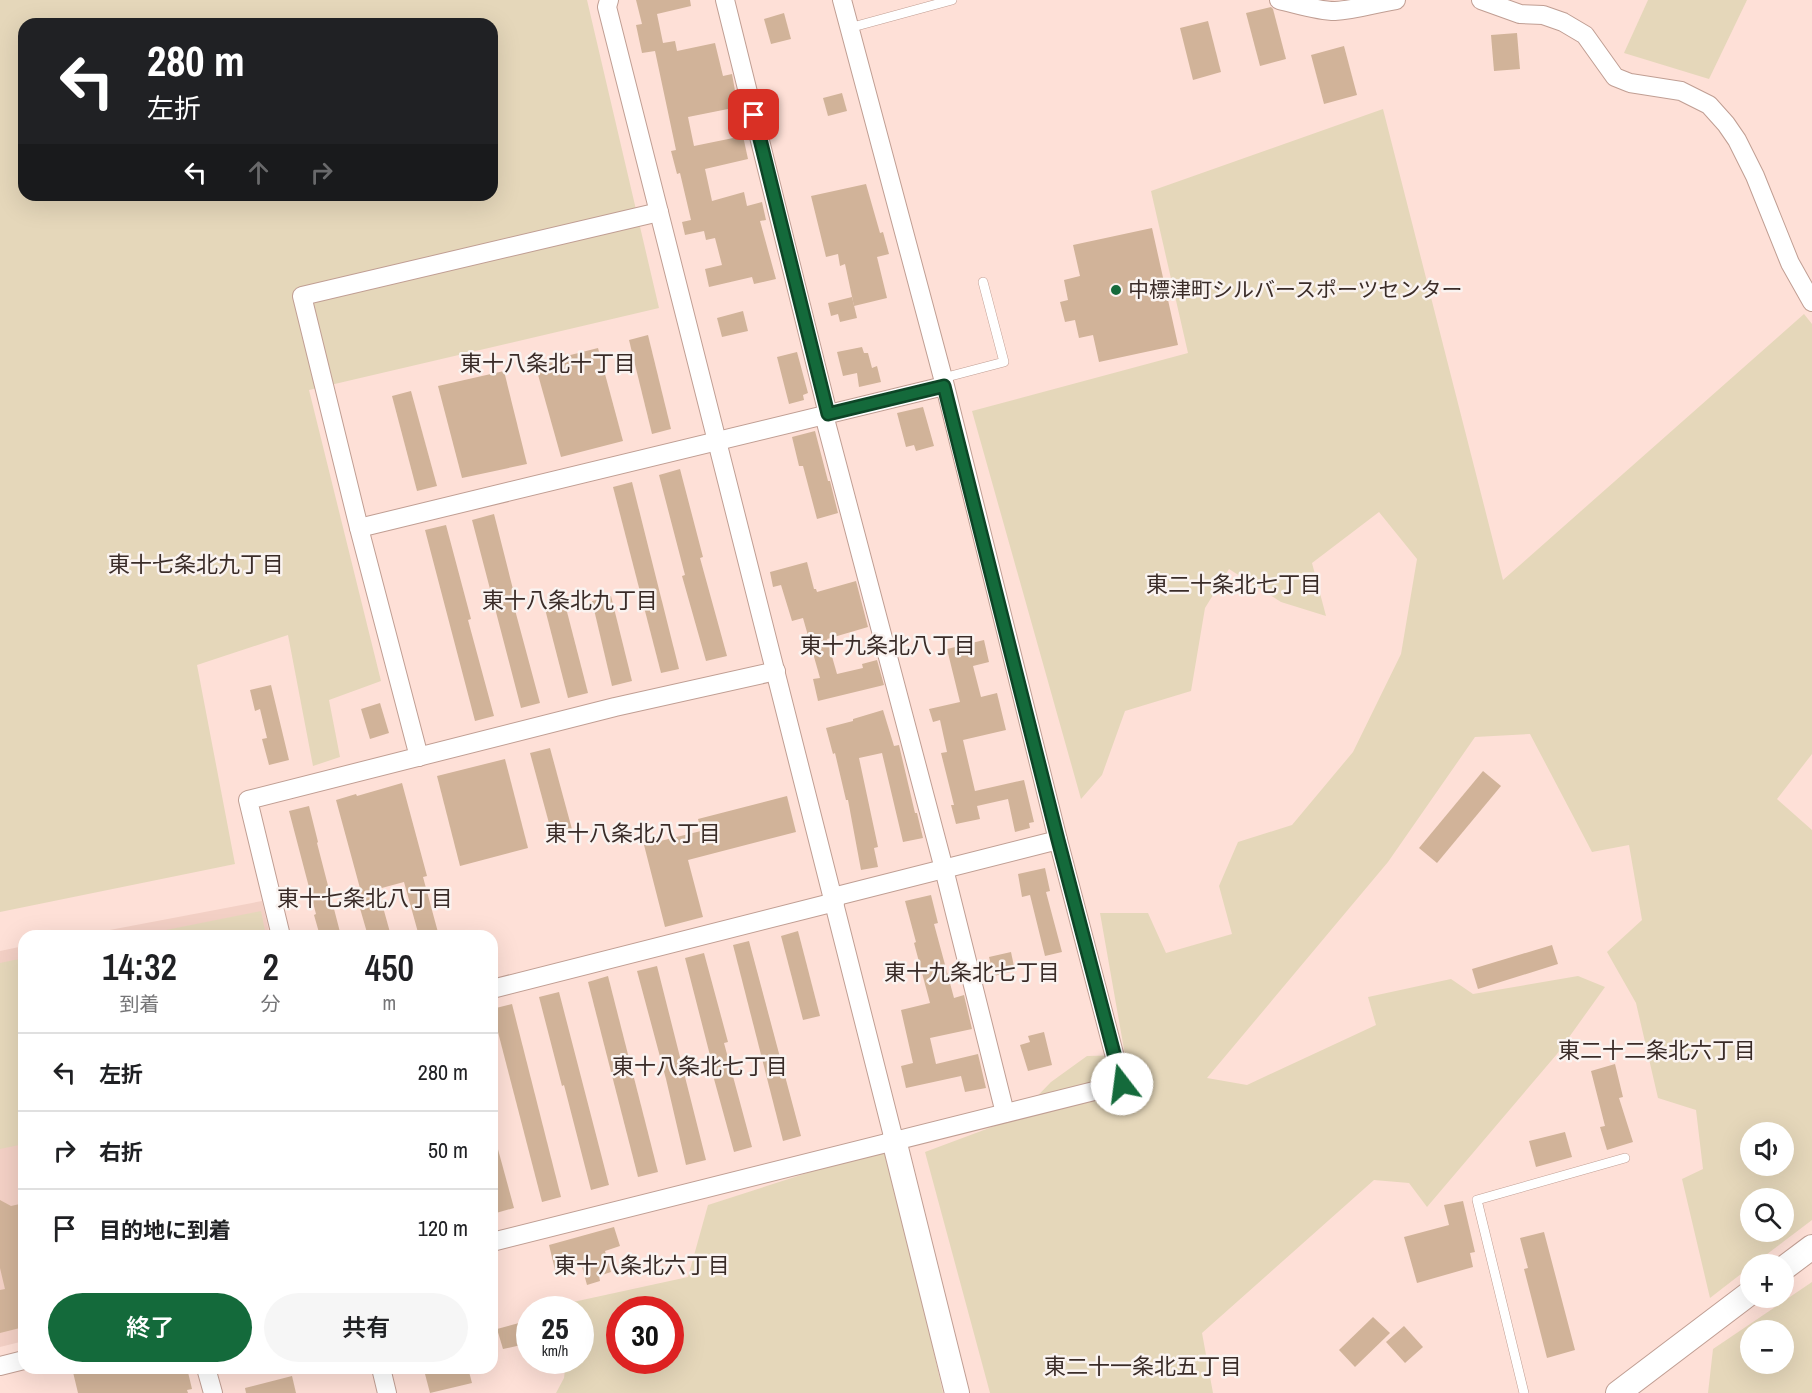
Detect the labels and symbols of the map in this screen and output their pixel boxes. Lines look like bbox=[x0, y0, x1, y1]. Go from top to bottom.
pin bbox=[728, 89, 779, 140]
place label: 中標津町シルバースポーツセンター bbox=[1128, 275, 1463, 304]
marker: 中標津町シルバースポーツセンター bbox=[1109, 283, 1123, 297]
district label: 東十八条北十丁目 bbox=[460, 348, 636, 378]
district label: 東十七条北九丁目 bbox=[108, 549, 284, 579]
district label: 東二十条北七丁目 bbox=[1146, 569, 1322, 599]
district label: 東十八条北九丁目 bbox=[482, 585, 658, 615]
district label: 東十九条北八丁目 bbox=[800, 630, 976, 660]
district label: 東十八条北八丁目 bbox=[545, 818, 721, 848]
district label: 東十七条北八丁目 bbox=[277, 883, 453, 913]
district label: 東十九条北七丁目 bbox=[884, 957, 1060, 987]
district label: 東二十二条北六丁目 bbox=[1558, 1035, 1756, 1065]
district label: 東十八条北七丁目 bbox=[612, 1051, 788, 1081]
position arrow bbox=[1090, 1052, 1154, 1116]
district label: 東十八条北六丁目 bbox=[554, 1250, 730, 1280]
speed limit sign: 30 bbox=[606, 1296, 684, 1374]
district label: 東二十一条北五丁目 bbox=[1044, 1351, 1242, 1381]

